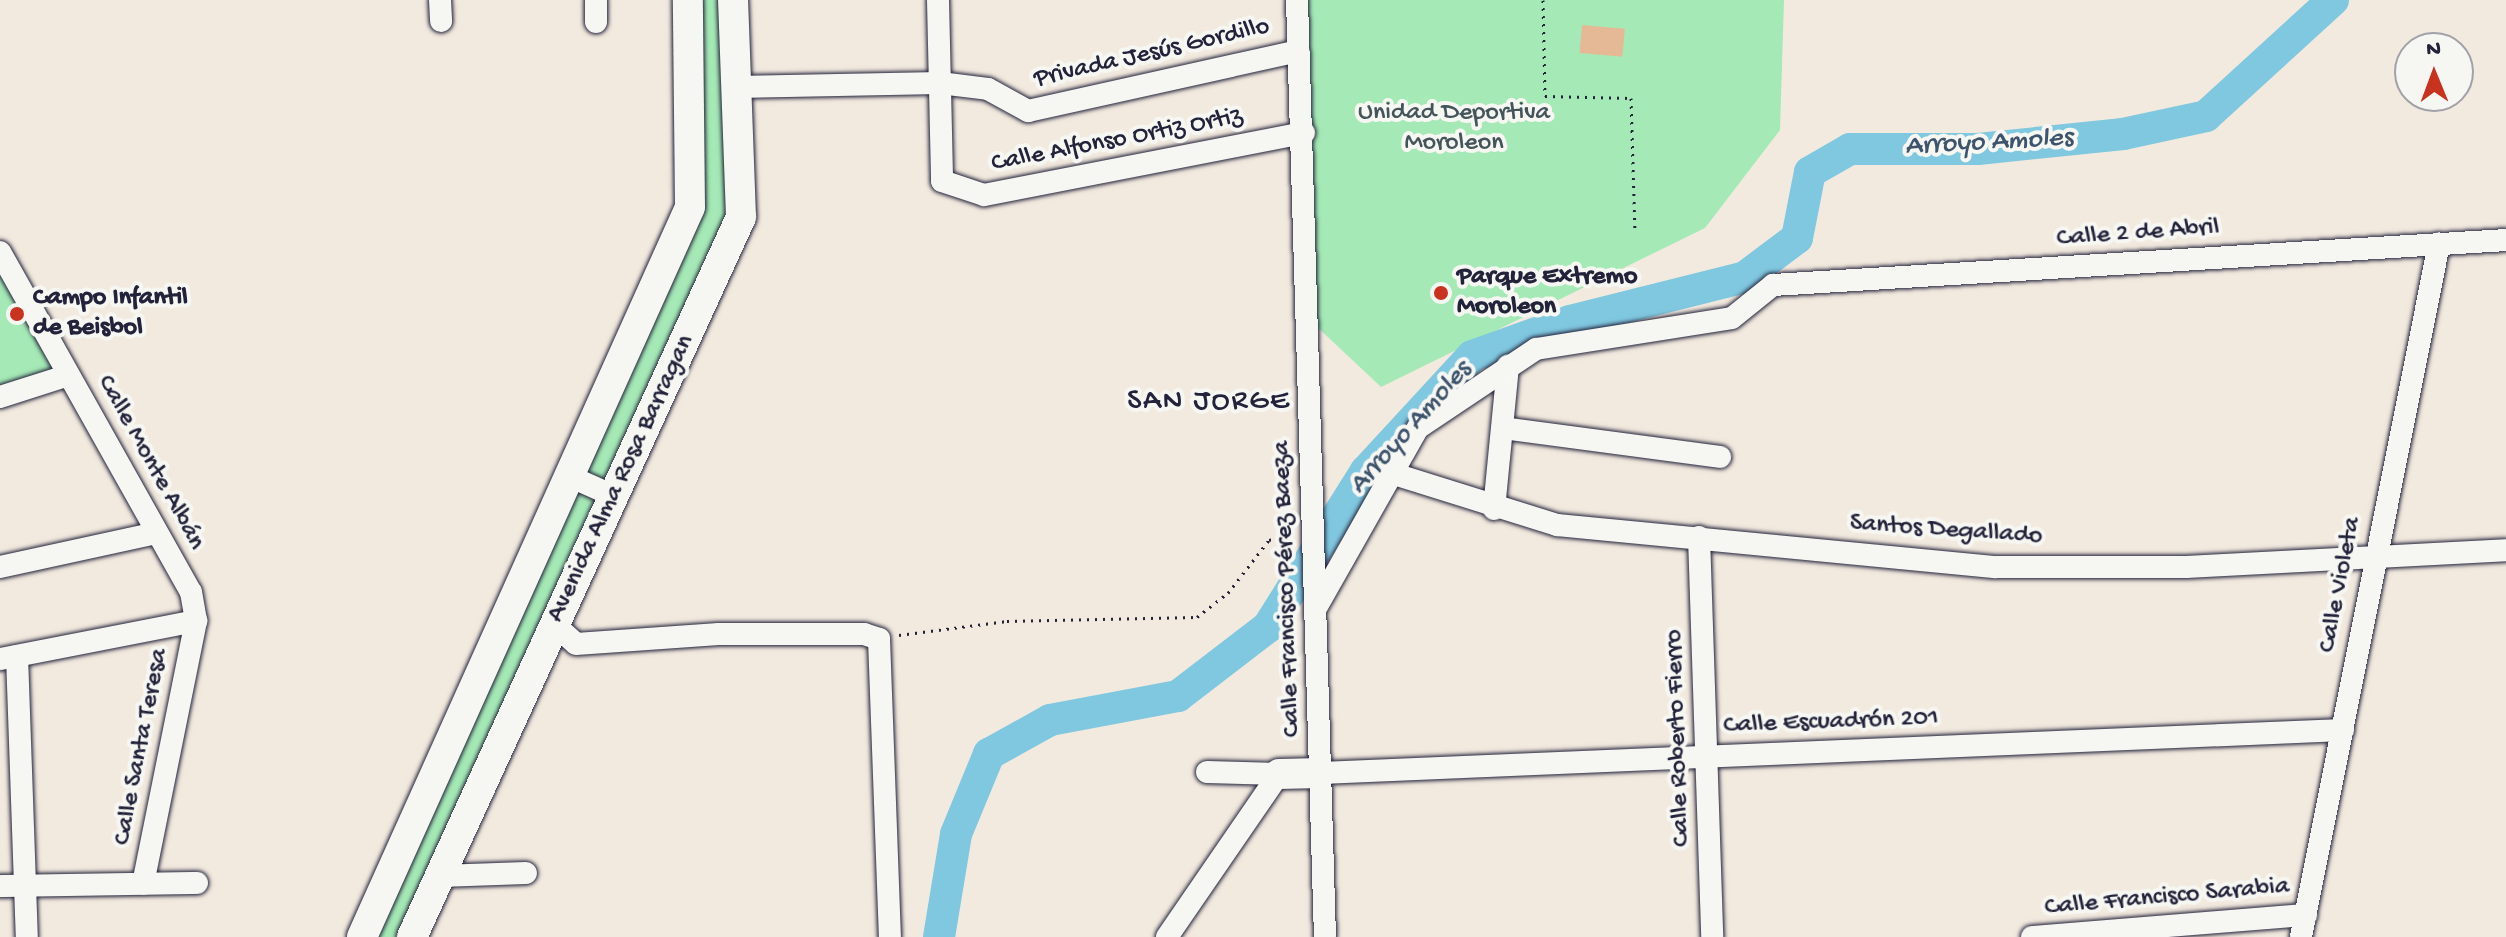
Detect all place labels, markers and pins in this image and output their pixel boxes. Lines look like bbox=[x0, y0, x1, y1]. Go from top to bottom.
place label: Parque Extremo Moroleon bbox=[1457, 262, 1637, 324]
place label: Campo Infantil de Beisbol bbox=[33, 283, 188, 344]
marker: Parque Extremo Moroleon bbox=[1432, 284, 1450, 302]
marker: Campo Infantil de Beisbol bbox=[8, 305, 26, 323]

